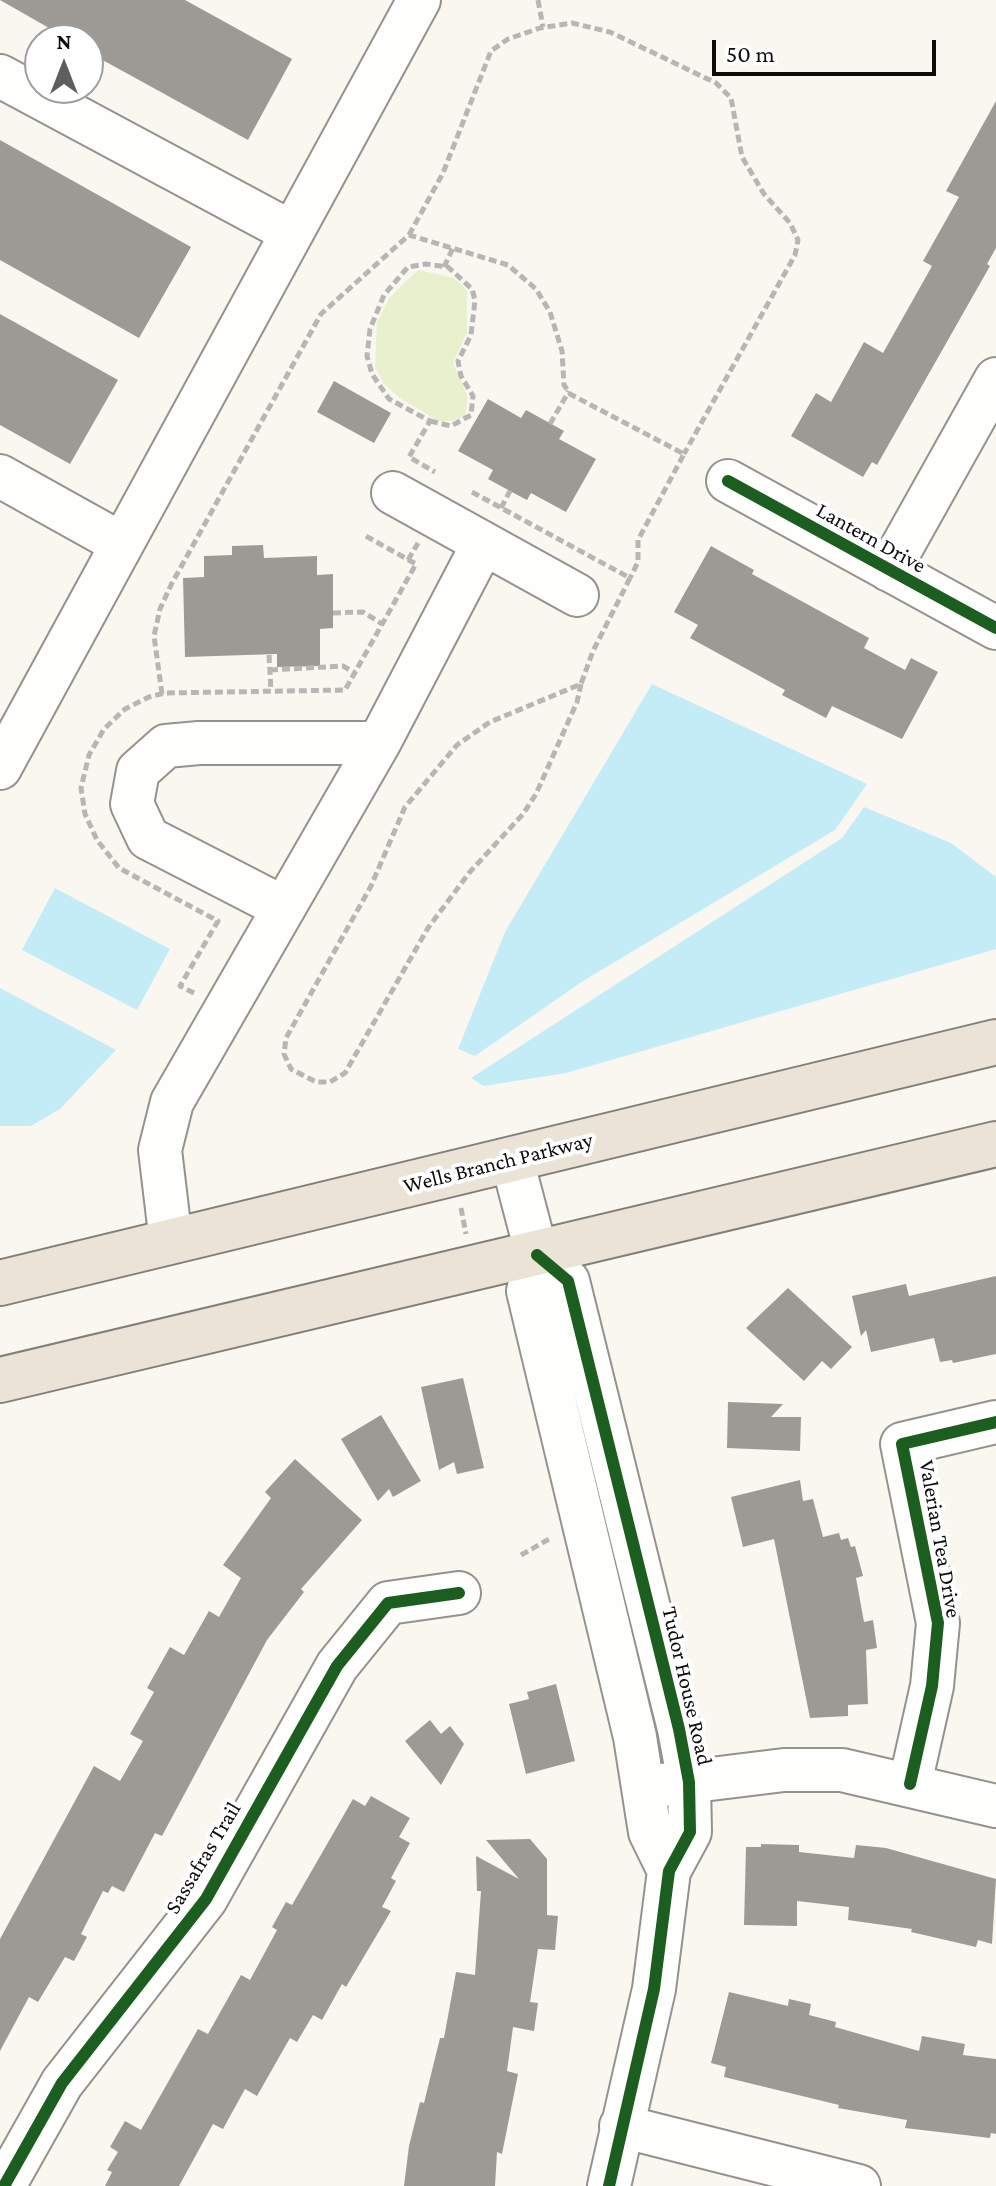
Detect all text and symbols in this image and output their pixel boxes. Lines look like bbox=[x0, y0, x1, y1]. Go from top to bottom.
north arrow bbox=[24, 24, 104, 104]
scale bar bbox=[716, 24, 940, 74]
text: N bbox=[57, 29, 72, 54]
text: 50 m bbox=[726, 40, 775, 67]
street label: Lantern Drive bbox=[812, 497, 930, 579]
street label: Wells Branch Parkway bbox=[400, 1127, 596, 1199]
street label: Valerian Tea Drive bbox=[913, 1458, 967, 1620]
street label: Tudor House Road bbox=[656, 1604, 718, 1768]
street label: Sassafras Trail bbox=[159, 1797, 247, 1919]

